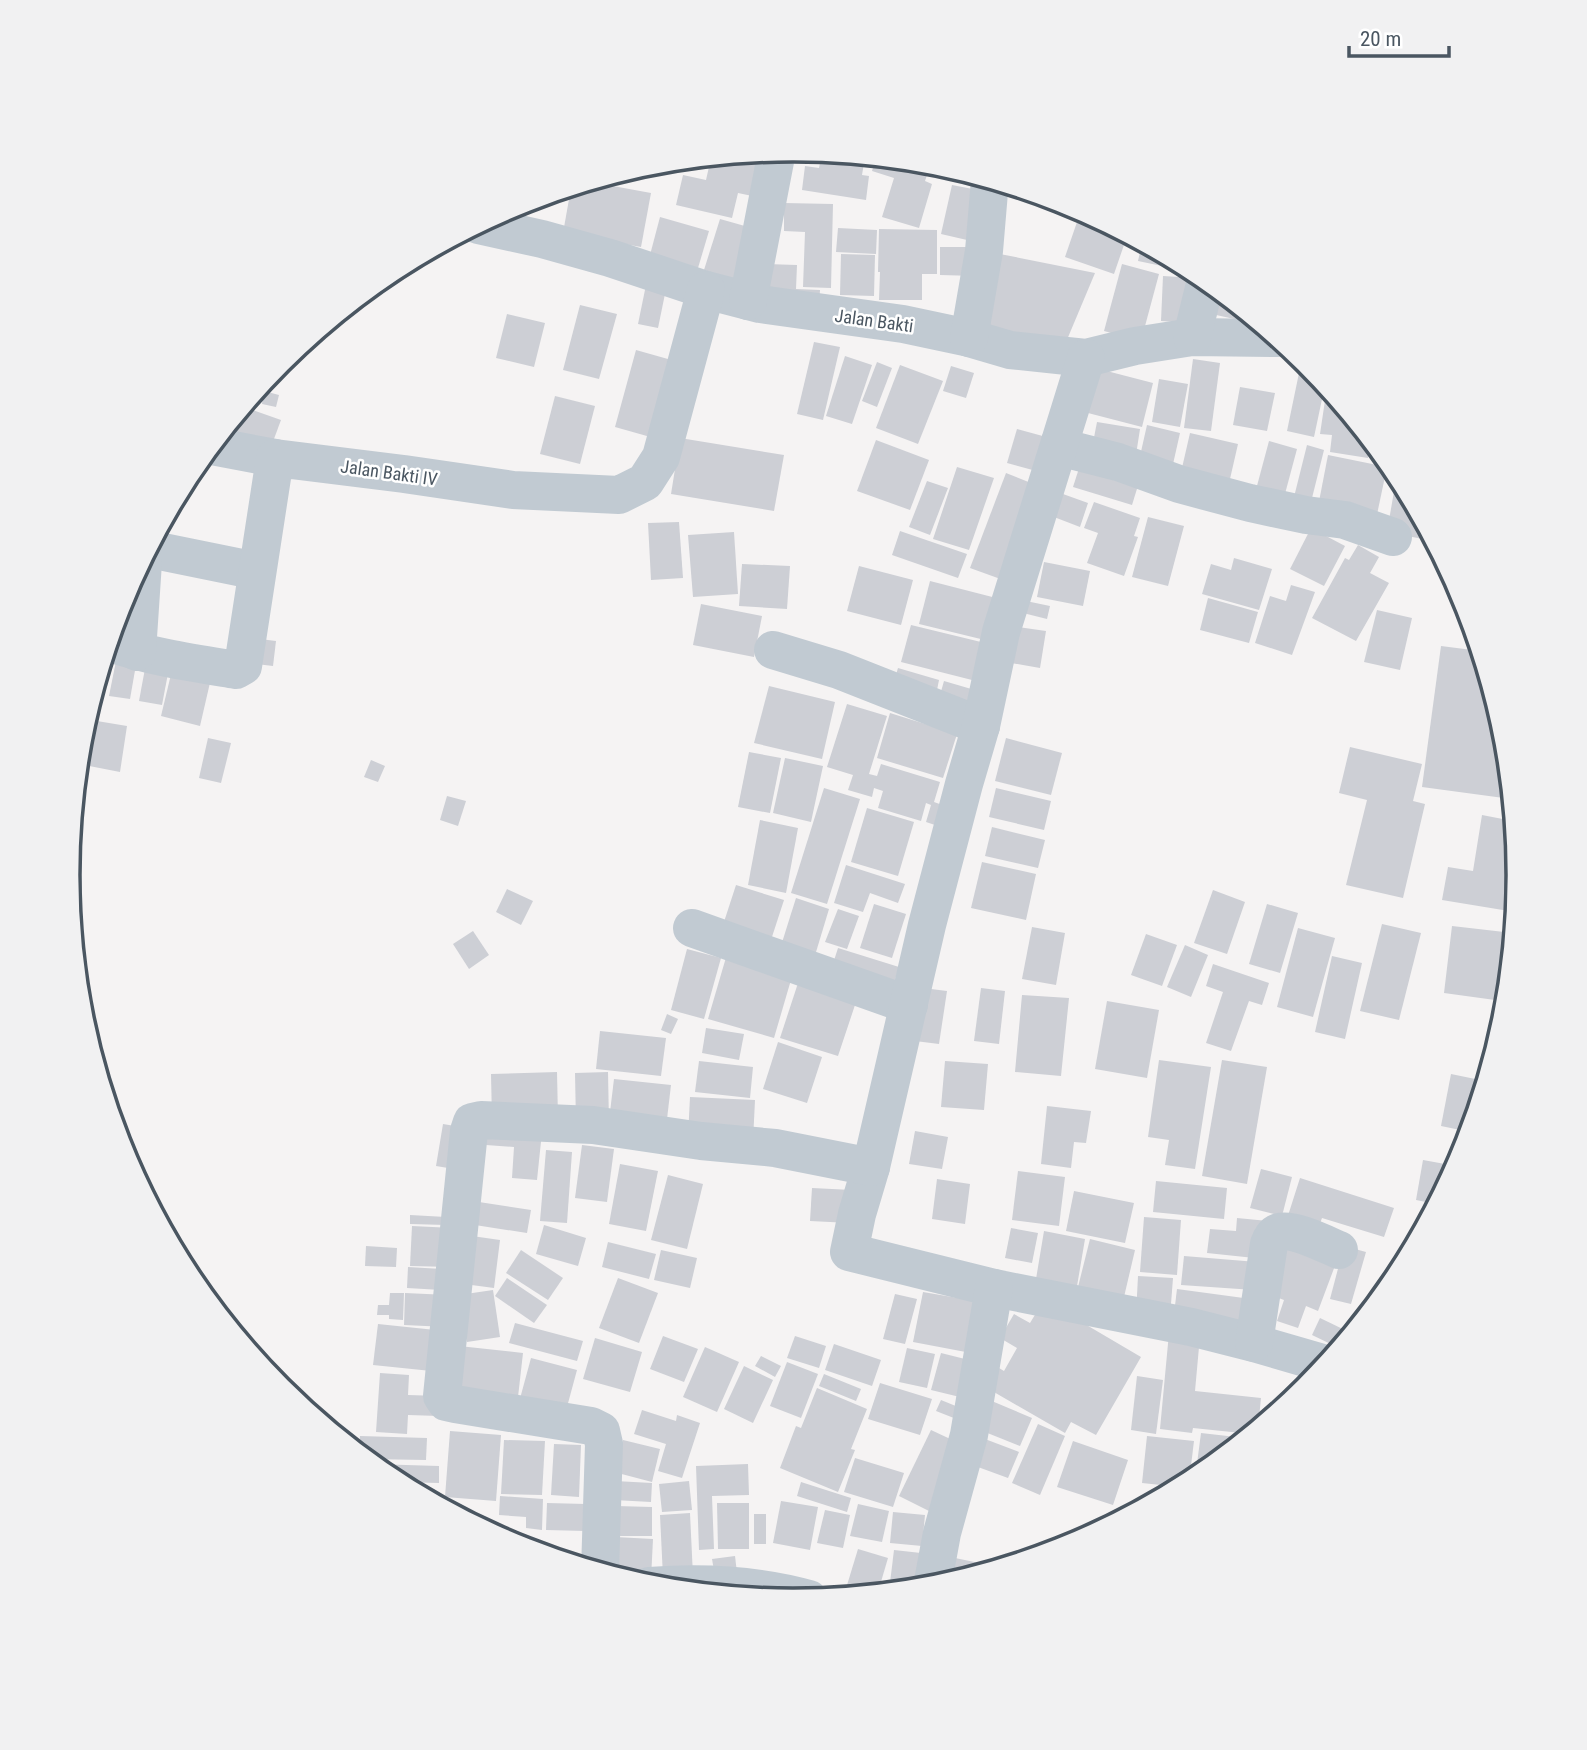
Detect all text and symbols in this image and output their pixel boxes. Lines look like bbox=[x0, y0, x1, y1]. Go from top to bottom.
scale bar bbox=[1349, 14, 1449, 58]
text: 20 m bbox=[1360, 27, 1401, 51]
street label: Jalan Bakti bbox=[834, 305, 915, 336]
street label: Jalan Bakti IV bbox=[339, 455, 439, 490]

